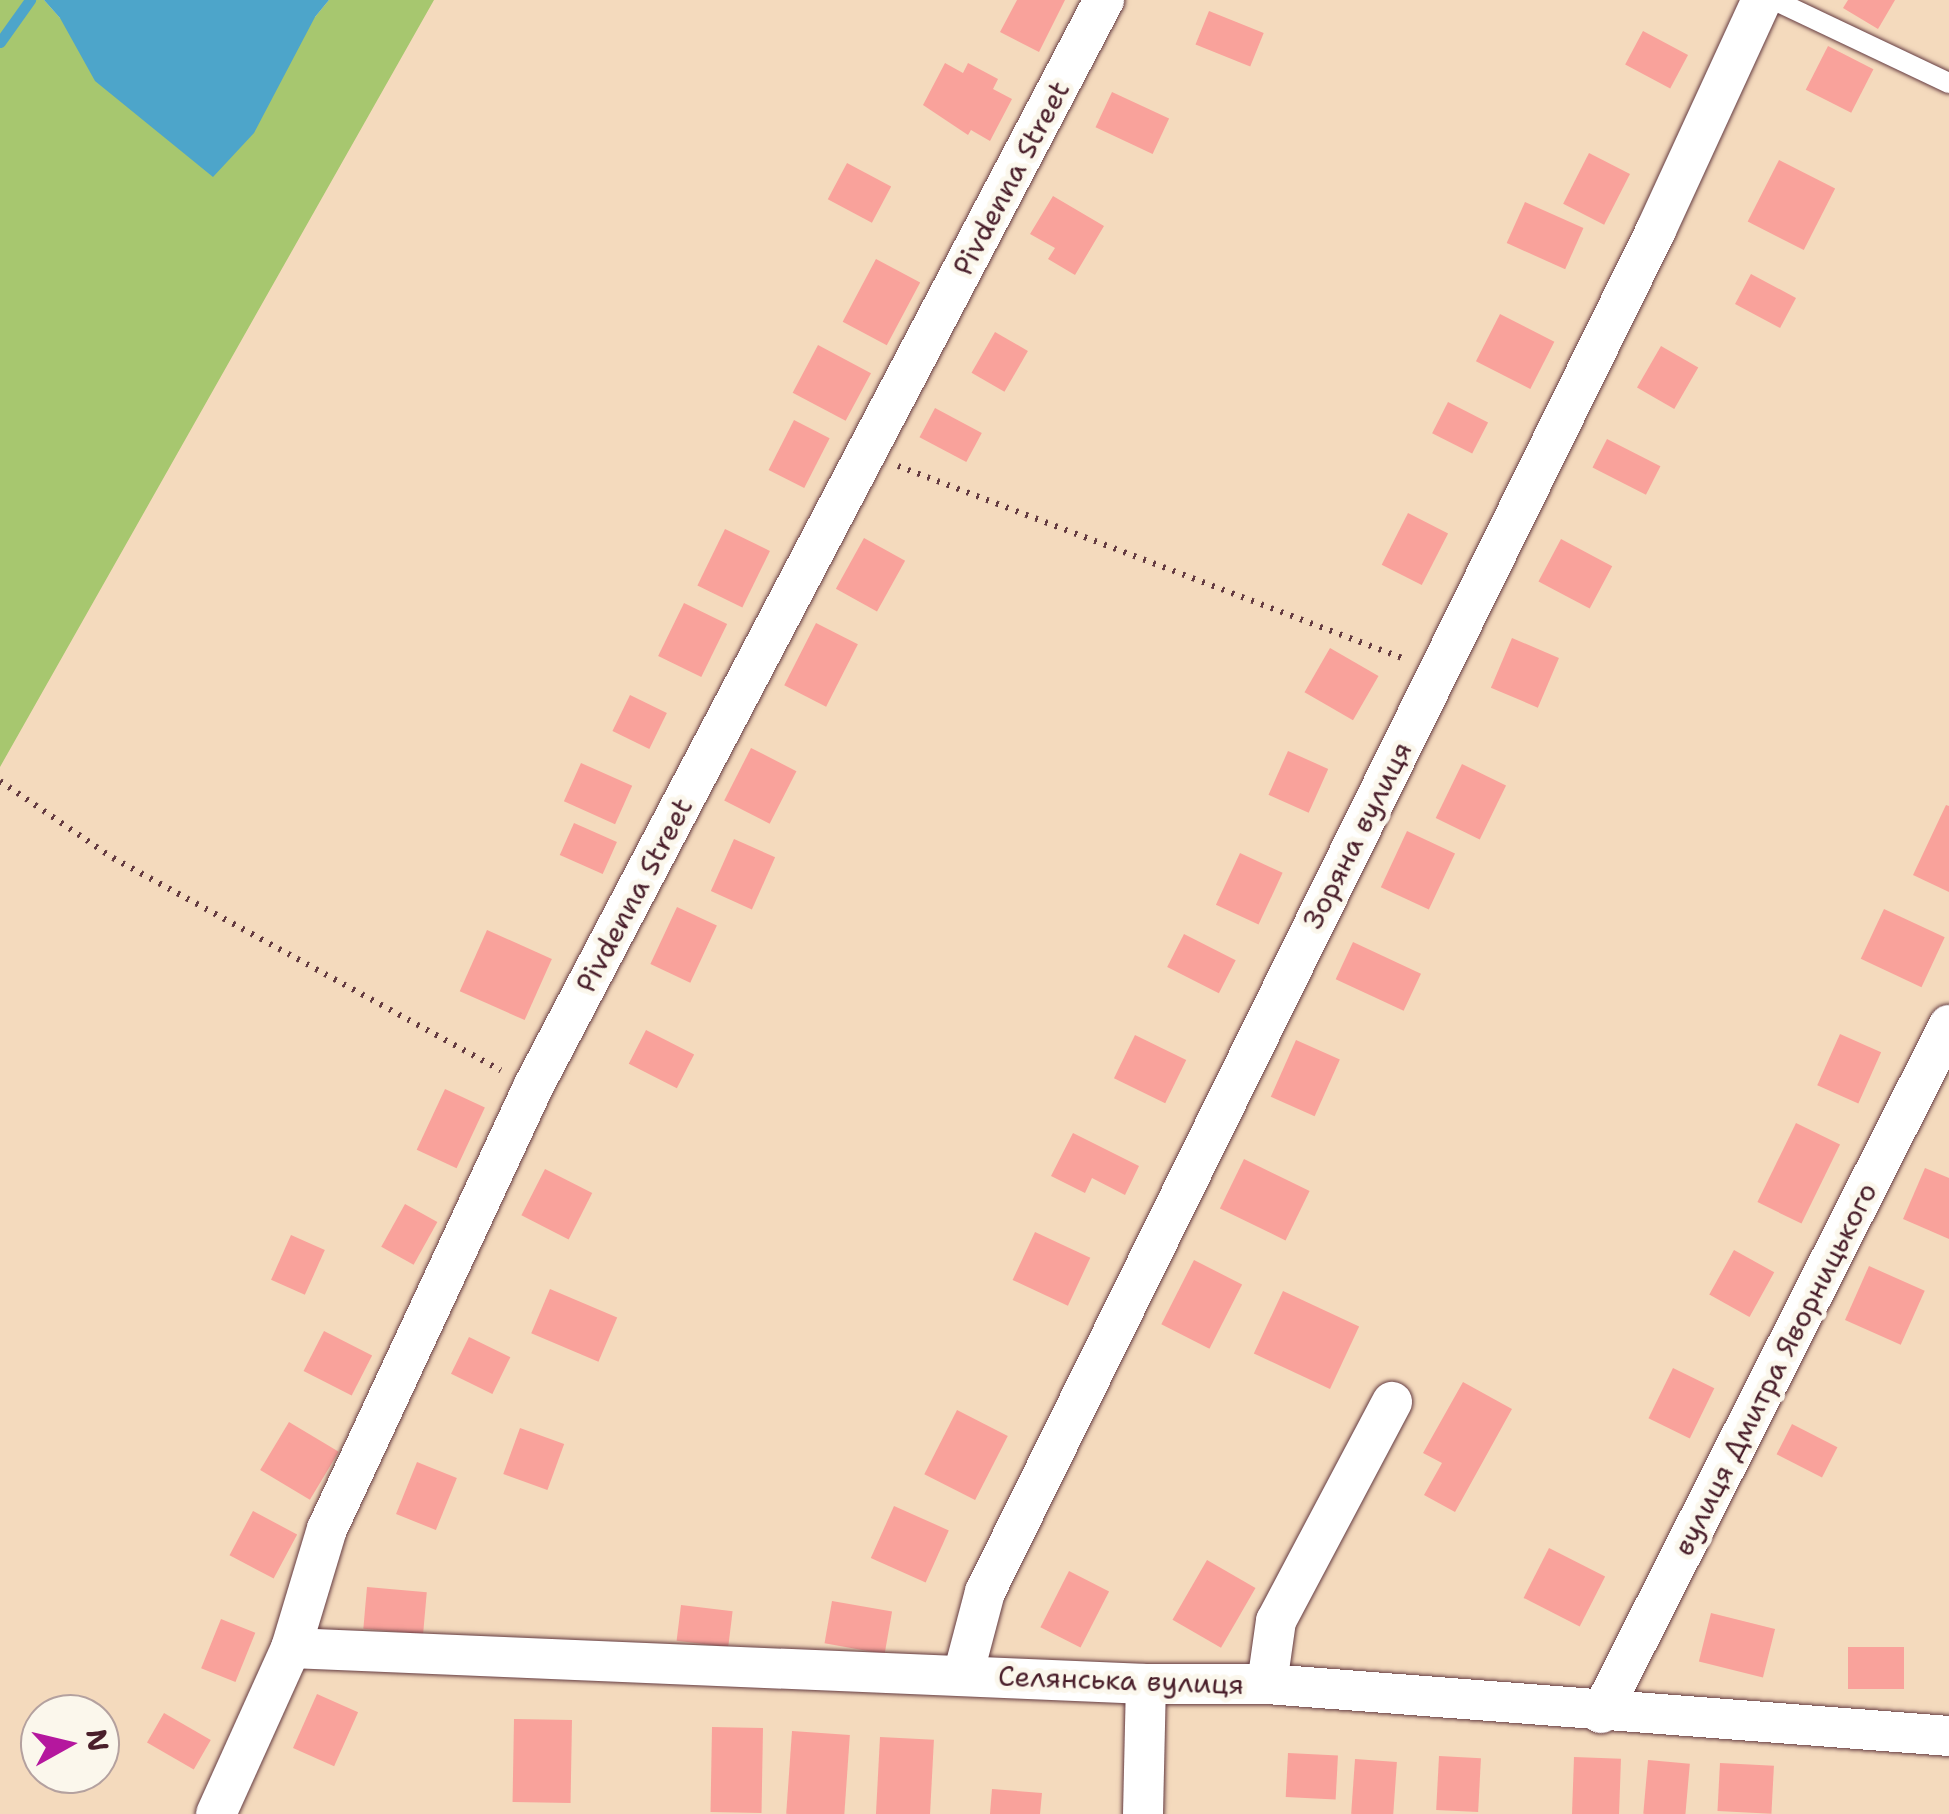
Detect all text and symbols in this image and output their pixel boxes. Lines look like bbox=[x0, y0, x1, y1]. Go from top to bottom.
street label: Pivdenna Street bbox=[946, 75, 1076, 281]
street label: Зоряна вулиця bbox=[1295, 736, 1419, 934]
street label: Pivdenna Street bbox=[569, 792, 699, 998]
street label: вулиця Дмитра Яворницького bbox=[1666, 1177, 1884, 1561]
street label: Селянська вулиця bbox=[997, 1659, 1245, 1701]
north arrow bbox=[20, 1694, 120, 1794]
text: N bbox=[77, 1726, 118, 1754]

